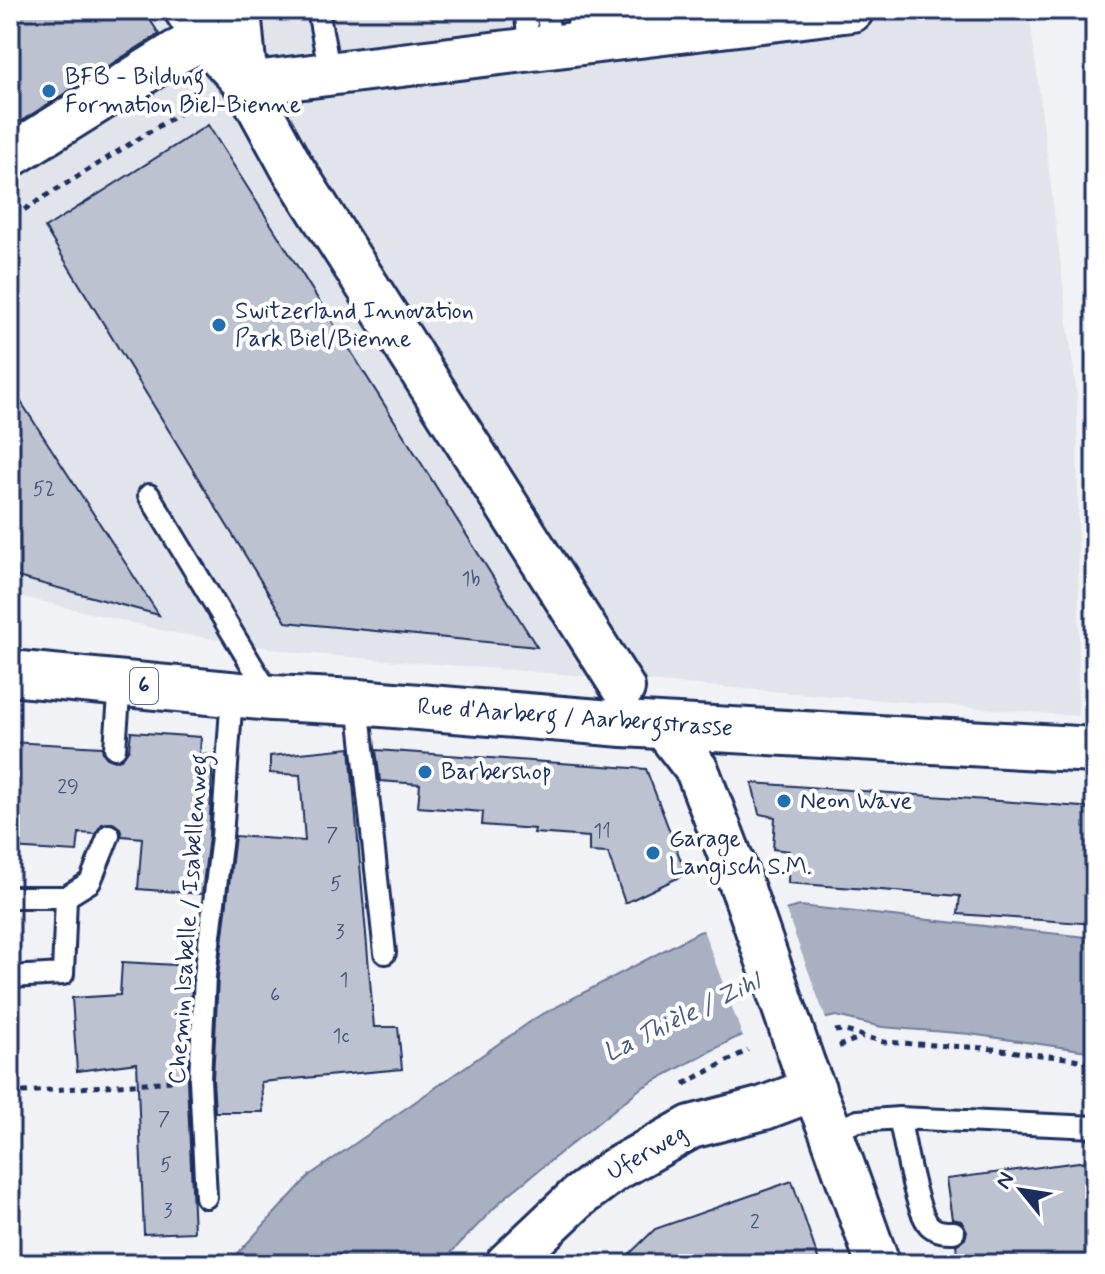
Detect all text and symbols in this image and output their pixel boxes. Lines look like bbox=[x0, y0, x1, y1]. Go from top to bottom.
place label: BFB - Bildung Formation Biel-Bienne bbox=[65, 62, 301, 121]
marker: BFB - Bildung Formation Biel-Bienne bbox=[40, 82, 58, 100]
place label: Switzerland Innovation Park Biel/Bienne bbox=[235, 296, 474, 355]
marker: Switzerland Innovation Park Biel/Bienne bbox=[210, 316, 228, 334]
house number: 52 bbox=[33, 476, 55, 503]
house number: 1b bbox=[462, 566, 481, 593]
road number: 6 bbox=[130, 668, 158, 704]
street label: Rue d'Aarberg / Aarbergstrasse bbox=[416, 692, 734, 747]
street label: Chemin Isabelle / Isabellenweg bbox=[162, 753, 219, 1086]
place label: Barbershop bbox=[441, 757, 552, 788]
marker: Barbershop bbox=[416, 763, 434, 781]
house number: 29 bbox=[57, 774, 79, 801]
place label: Neon Wave bbox=[800, 786, 912, 817]
marker: Neon Wave bbox=[775, 792, 793, 810]
house number: 11 bbox=[593, 818, 611, 845]
house number: 7 bbox=[326, 822, 338, 849]
place label: Garage Langisch S.M. bbox=[669, 824, 812, 885]
marker: Garage Langisch S.M. bbox=[644, 844, 662, 862]
house number: 5 bbox=[330, 871, 342, 898]
house number: 3 bbox=[335, 919, 345, 946]
water label: La Thièle / Zihl bbox=[598, 964, 769, 1071]
house number: 1 bbox=[340, 967, 348, 994]
house number: 6 bbox=[270, 982, 280, 1009]
house number: 1c bbox=[332, 1023, 350, 1050]
house number: 7 bbox=[158, 1106, 170, 1133]
street label: Uferweg bbox=[601, 1118, 693, 1188]
north arrow bbox=[981, 1150, 1061, 1230]
house number: 5 bbox=[160, 1152, 172, 1179]
text: N bbox=[990, 1168, 1021, 1194]
house number: 3 bbox=[163, 1198, 173, 1225]
house number: 2 bbox=[750, 1209, 760, 1236]

